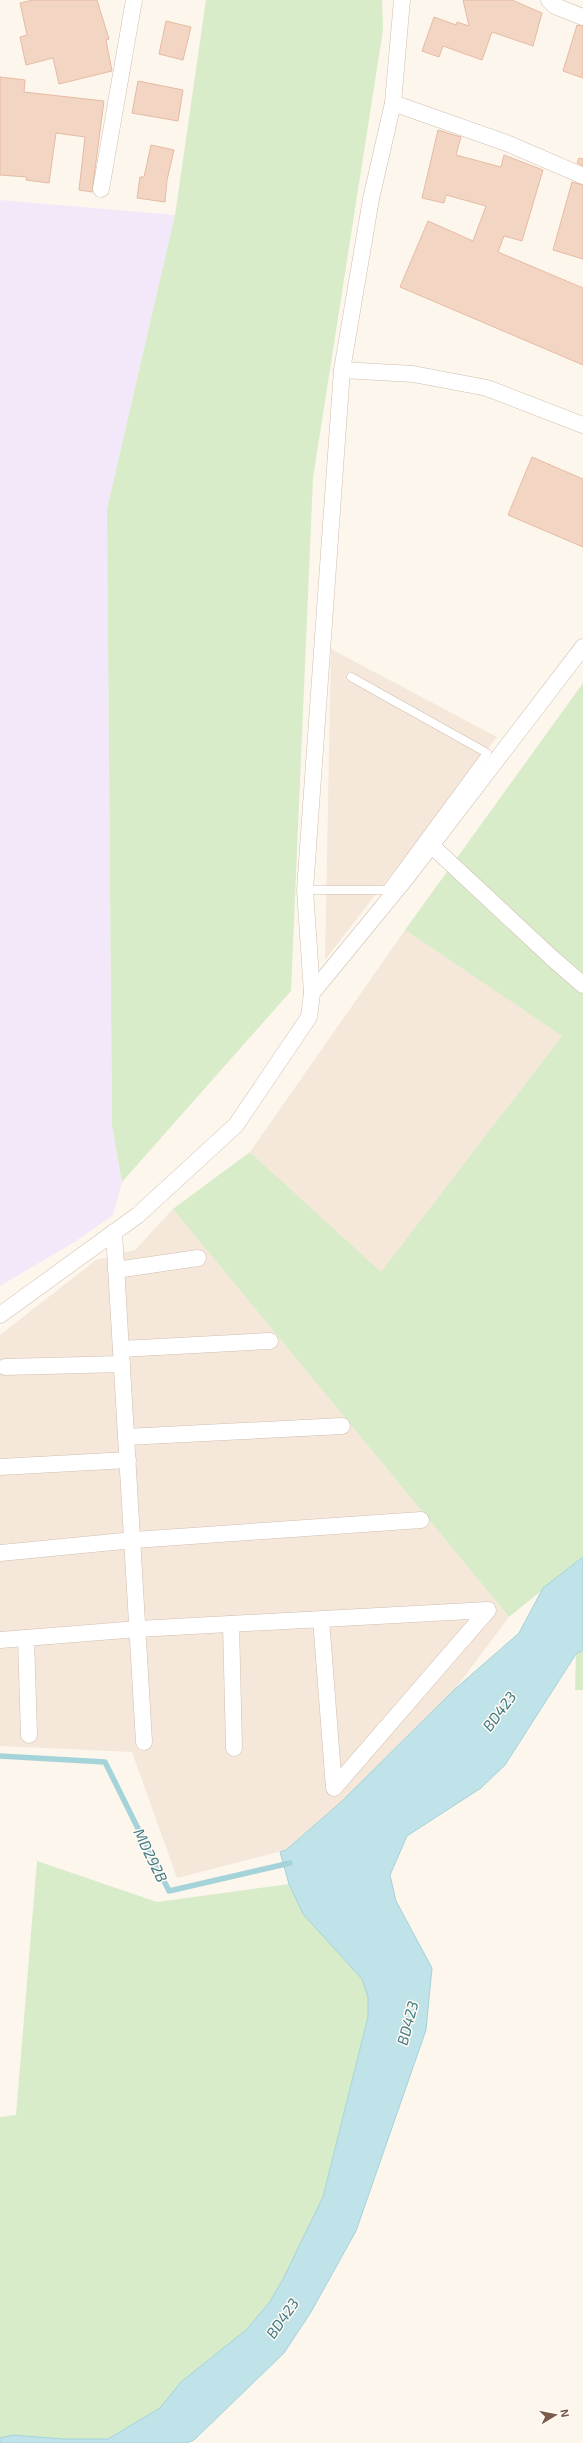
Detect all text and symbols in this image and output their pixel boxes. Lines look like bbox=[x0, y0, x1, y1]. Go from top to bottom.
water label: BD423 bbox=[478, 1688, 520, 1734]
water label: MD292B bbox=[130, 1825, 172, 1885]
water label: BD423 bbox=[392, 1999, 422, 2047]
water label: BD423 bbox=[262, 2294, 302, 2342]
north arrow bbox=[535, 2395, 575, 2435]
text: N bbox=[558, 2408, 572, 2418]

